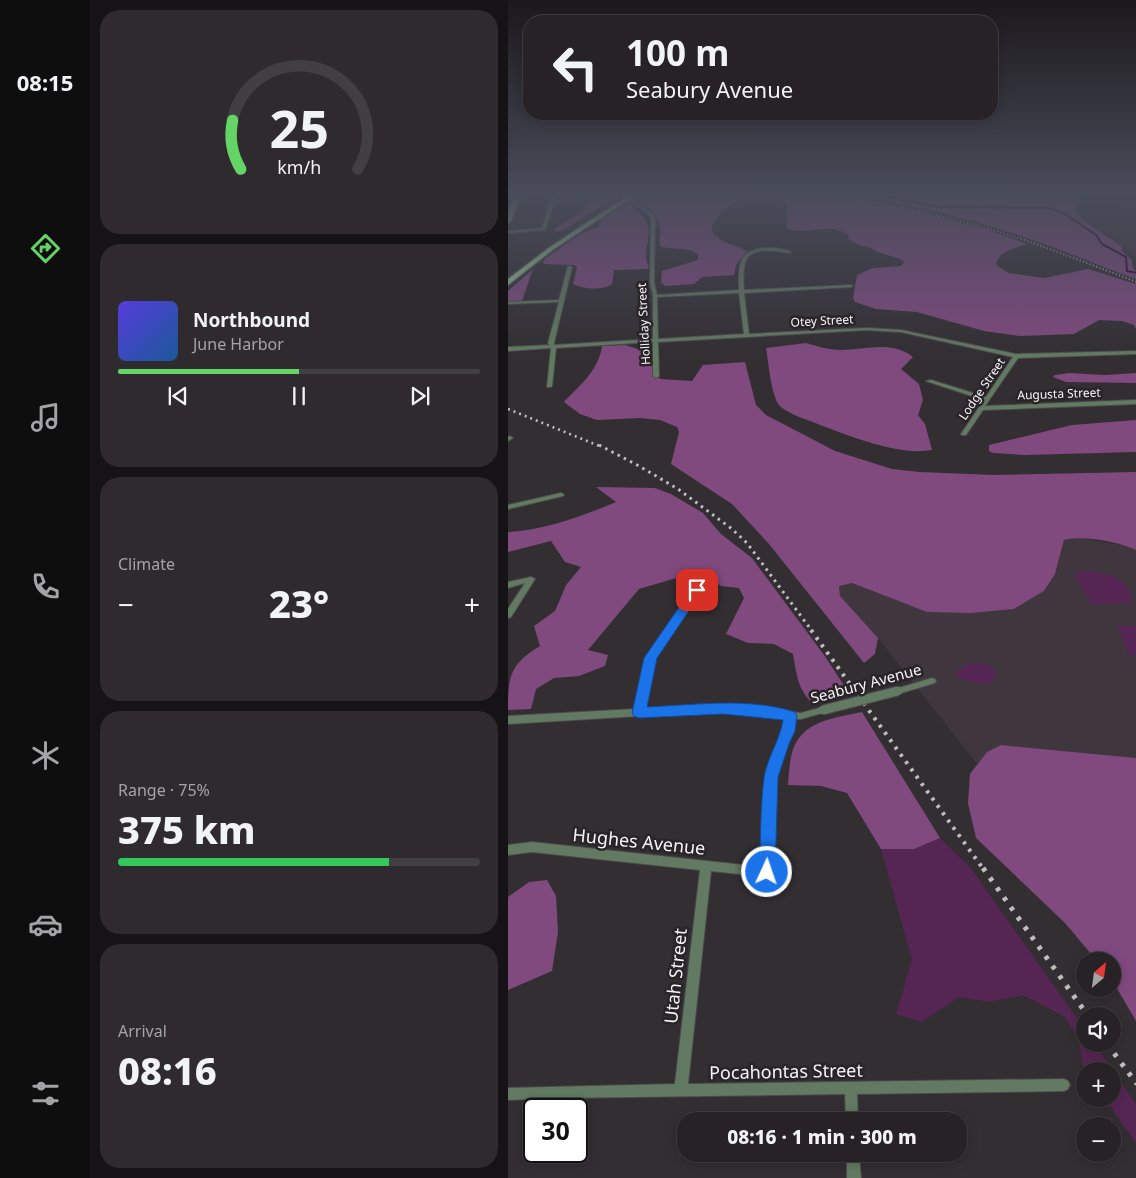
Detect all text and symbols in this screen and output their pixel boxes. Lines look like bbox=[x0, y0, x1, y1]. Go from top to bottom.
text: 100 m bbox=[626, 29, 729, 76]
icon: left bbox=[543, 35, 608, 100]
text: 08:15 bbox=[17, 67, 73, 97]
text: Seabury Avenue bbox=[626, 74, 793, 104]
text: 25 bbox=[269, 92, 329, 163]
text: km/h bbox=[277, 155, 321, 179]
icon: directions bbox=[28, 231, 63, 266]
street label: Holliday Street bbox=[633, 282, 654, 366]
text: Northbound bbox=[193, 307, 310, 333]
street label: Otey Street bbox=[790, 310, 855, 331]
text: June Harbor bbox=[193, 333, 284, 355]
street label: Lodge Street bbox=[954, 354, 1009, 423]
icon: previous bbox=[164, 382, 192, 410]
icon: pause bbox=[285, 382, 313, 410]
icon: next bbox=[406, 382, 434, 410]
street label: Augusta Street bbox=[1017, 384, 1102, 403]
icon: music bbox=[28, 400, 63, 435]
text: Climate bbox=[118, 553, 175, 575]
icon: phone bbox=[28, 569, 63, 604]
pin bbox=[676, 569, 718, 611]
icon: arrive bbox=[683, 576, 711, 604]
text: 23° bbox=[269, 577, 329, 629]
text: − bbox=[118, 585, 134, 623]
text: + bbox=[464, 585, 480, 623]
street label: Seabury Avenue bbox=[808, 659, 923, 707]
icon: climate bbox=[28, 738, 63, 773]
text: Range · 75% bbox=[118, 779, 210, 801]
text: 375 km bbox=[118, 803, 256, 855]
street label: Hughes Avenue bbox=[572, 822, 707, 860]
position arrow bbox=[740, 845, 792, 897]
icon: car bbox=[28, 907, 63, 942]
street label: Utah Street bbox=[658, 927, 692, 1025]
north arrow bbox=[1076, 952, 1120, 998]
map controls bbox=[1076, 952, 1121, 1162]
button: sound bbox=[1076, 1007, 1121, 1052]
text: Arrival bbox=[118, 1020, 167, 1042]
text: 08:16 bbox=[118, 1044, 217, 1096]
street label: Pocahontas Street bbox=[709, 1058, 864, 1084]
button: + bbox=[1076, 1062, 1121, 1107]
icon: filters bbox=[28, 1076, 63, 1111]
speed limit sign: 30 bbox=[523, 1098, 588, 1163]
button: − bbox=[1076, 1117, 1121, 1162]
text: 08:16 · 1 min · 300 m bbox=[727, 1124, 917, 1150]

